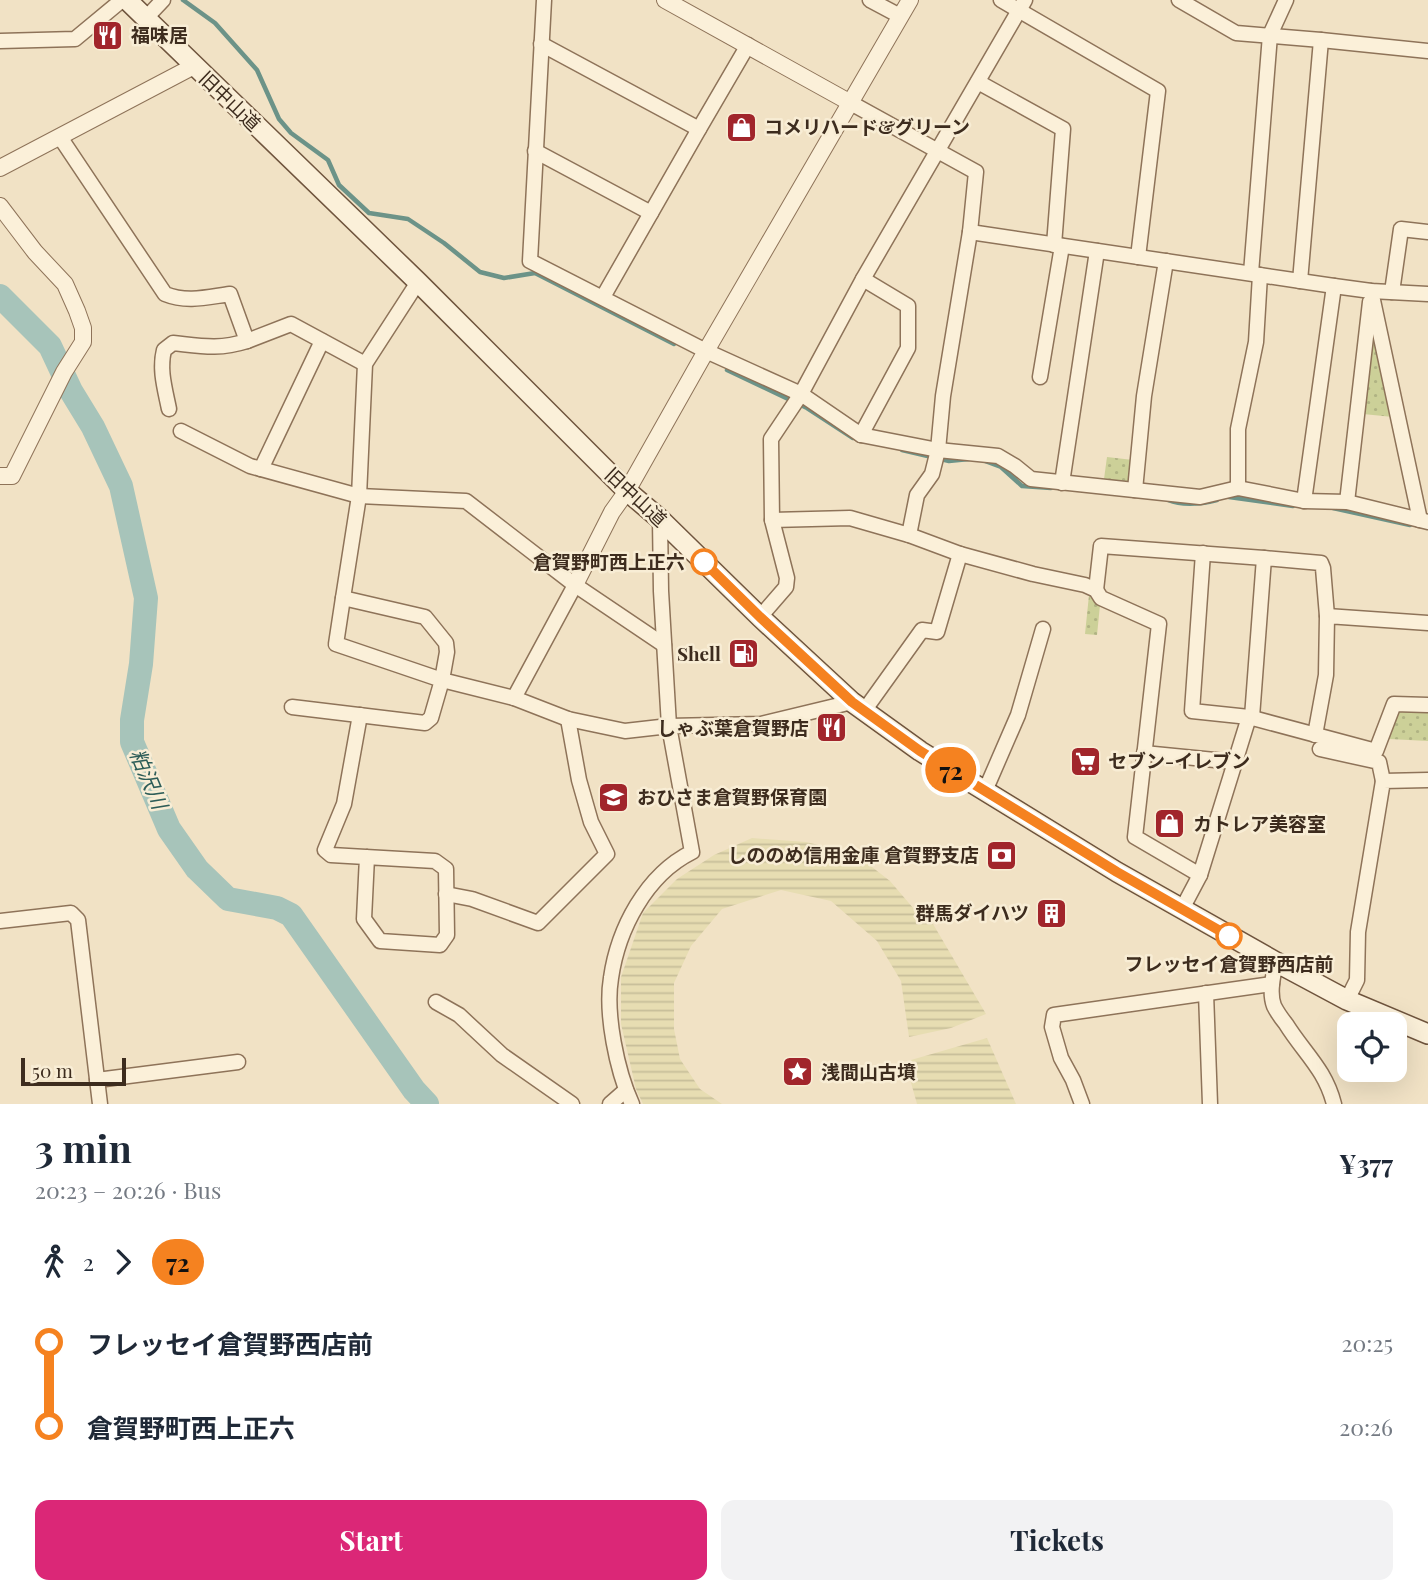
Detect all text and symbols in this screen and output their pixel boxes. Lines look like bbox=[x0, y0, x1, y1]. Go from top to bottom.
restaurant icon: 福味居 bbox=[91, 18, 125, 52]
place label: 福味居 bbox=[131, 21, 188, 47]
street label: 旧中山道 bbox=[194, 65, 267, 136]
shop icon: コメリハード&グリーン bbox=[724, 110, 758, 144]
place label: コメリハード&グリーン bbox=[764, 113, 970, 139]
street label: 旧中山道 bbox=[600, 461, 673, 532]
place label: 倉賀野町西上正六 bbox=[533, 548, 685, 574]
marker: 倉賀野町西上正六 bbox=[691, 549, 717, 575]
fuel station icon: Shell bbox=[727, 637, 761, 671]
place label: Shell bbox=[677, 640, 721, 666]
restaurant icon: しゃぶ葉倉賀野店 bbox=[815, 711, 849, 745]
place label: しゃぶ葉倉賀野店 bbox=[657, 714, 809, 740]
water label: 粕沢川 bbox=[125, 744, 176, 815]
supermarket icon: セブン-イレブン bbox=[1068, 744, 1102, 778]
line badge: 72 bbox=[920, 747, 982, 793]
place label: セブン-イレブン bbox=[1108, 747, 1250, 773]
text: 72 bbox=[939, 754, 963, 786]
school or university icon: おひさま倉賀野保育園 bbox=[597, 780, 631, 814]
place label: おひさま倉賀野保育園 bbox=[637, 783, 827, 809]
shop icon: カトレア美容室 bbox=[1153, 807, 1187, 841]
place label: カトレア美容室 bbox=[1193, 810, 1326, 836]
bank icon: しののめ信用金庫 倉賀野支店 bbox=[985, 838, 1019, 872]
place label: しののめ信用金庫 倉賀野支店 bbox=[728, 841, 979, 867]
building icon: 群馬ダイハツ bbox=[1035, 896, 1069, 930]
place label: 群馬ダイハツ bbox=[915, 899, 1029, 925]
marker: フレッセイ倉賀野西店前 bbox=[1216, 923, 1242, 949]
place label: フレッセイ倉賀野西店前 bbox=[1124, 950, 1334, 976]
map controls bbox=[1337, 1012, 1407, 1082]
button: locate bbox=[1337, 1012, 1407, 1082]
scale bar bbox=[21, 1055, 126, 1087]
place icon: 浅間山古墳 bbox=[781, 1055, 815, 1089]
text: 50 m bbox=[32, 1057, 73, 1083]
place label: 浅間山古墳 bbox=[821, 1058, 916, 1084]
text: 3 min bbox=[35, 1122, 132, 1173]
text: ¥377 bbox=[1339, 1146, 1393, 1181]
text: 20:23 – 20:26 · Bus bbox=[35, 1174, 221, 1205]
icon: walk bbox=[35, 1243, 73, 1281]
icon: forward bbox=[104, 1243, 142, 1281]
text: 2 bbox=[83, 1246, 94, 1277]
text: 72 bbox=[166, 1246, 190, 1278]
text: フレッセイ倉賀野西店前 bbox=[87, 1326, 373, 1361]
text: 20:25 bbox=[1342, 1327, 1393, 1358]
text: 倉賀野町西上正六 bbox=[87, 1410, 295, 1445]
text: 20:26 bbox=[1339, 1411, 1393, 1442]
button: Start bbox=[35, 1500, 707, 1580]
button: Tickets bbox=[721, 1500, 1393, 1580]

